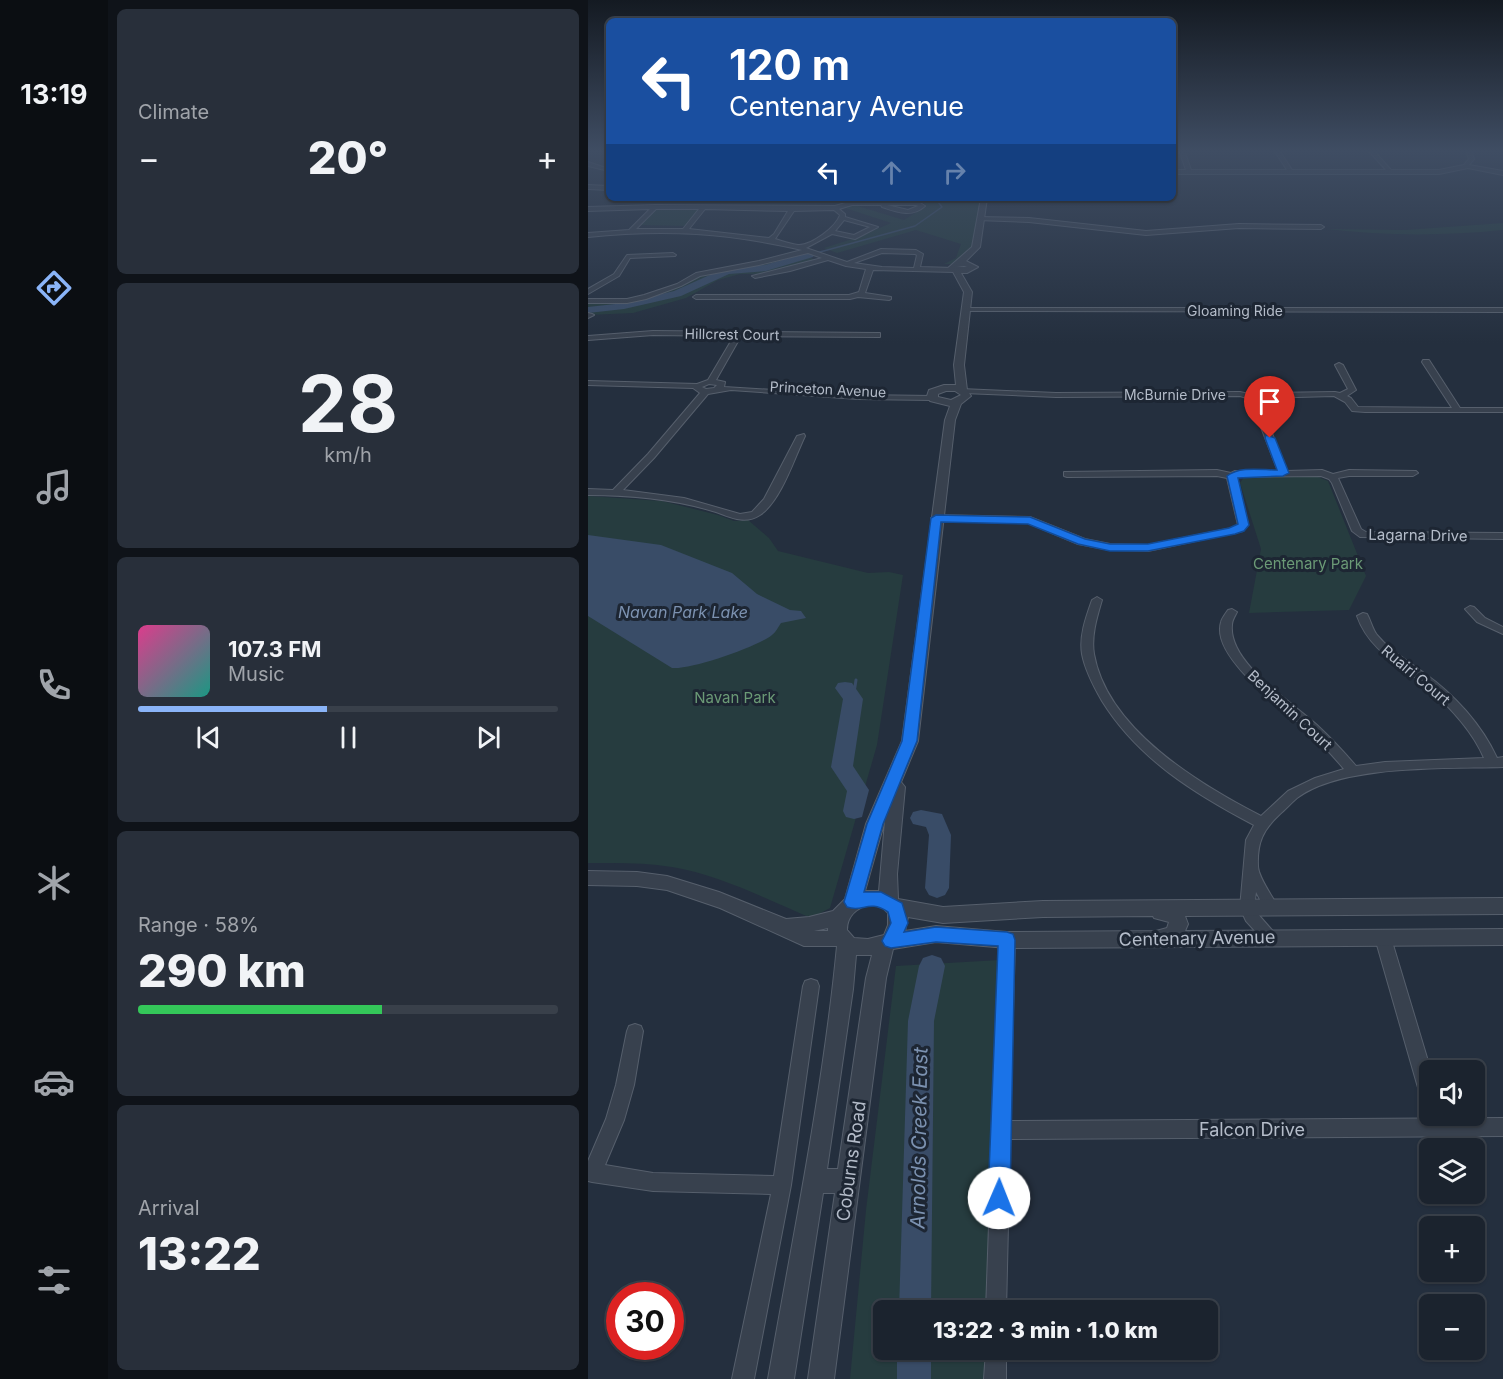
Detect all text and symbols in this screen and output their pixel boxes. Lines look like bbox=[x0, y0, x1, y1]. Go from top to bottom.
text: 120 m bbox=[729, 39, 850, 90]
icon: left bbox=[630, 42, 708, 120]
text: 13:19 bbox=[20, 78, 88, 111]
text: Centenary Avenue bbox=[729, 90, 964, 123]
text: Climate bbox=[138, 100, 209, 124]
text: 20° bbox=[308, 130, 388, 185]
text: − bbox=[138, 138, 160, 178]
text: + bbox=[536, 138, 558, 178]
icon: left bbox=[812, 156, 845, 189]
icon: ahead bbox=[875, 156, 908, 189]
icon: right bbox=[938, 156, 971, 189]
icon: directions bbox=[33, 267, 75, 309]
street label: Gloaming Ride bbox=[1187, 302, 1283, 319]
street label: Hillcrest Court bbox=[685, 325, 780, 343]
text: 28 bbox=[298, 356, 398, 451]
pin bbox=[1244, 376, 1295, 438]
street label: Princeton Avenue bbox=[769, 377, 887, 401]
icon: arrive bbox=[1253, 385, 1286, 418]
street label: McBurnie Drive bbox=[1124, 386, 1226, 403]
text: km/h bbox=[324, 443, 372, 467]
icon: music bbox=[33, 466, 75, 508]
street label: Lagarna Drive bbox=[1368, 525, 1468, 545]
park label: Centenary Park bbox=[1253, 554, 1364, 573]
water label: Navan Park Lake bbox=[618, 602, 748, 622]
text: 107.3 FM bbox=[228, 636, 322, 662]
street label: Ruairi Court bbox=[1378, 641, 1454, 709]
text: Music bbox=[228, 662, 285, 686]
icon: phone bbox=[33, 664, 75, 706]
street label: Benjamin Court bbox=[1244, 666, 1336, 754]
park label: Navan Park bbox=[694, 688, 777, 707]
icon: previous bbox=[192, 721, 225, 754]
icon: pause bbox=[332, 721, 365, 754]
icon: next bbox=[472, 721, 505, 754]
icon: climate bbox=[33, 862, 75, 904]
text: Range · 58% bbox=[138, 913, 259, 937]
street label: Centenary Avenue bbox=[1118, 926, 1276, 950]
text: 290 km bbox=[138, 943, 306, 998]
water label: Arnolds Creek East bbox=[905, 1047, 933, 1230]
map controls bbox=[1419, 1060, 1485, 1360]
button: sound bbox=[1419, 1060, 1485, 1126]
icon: car bbox=[33, 1061, 75, 1103]
street label: Coburns Road bbox=[832, 1099, 870, 1223]
street label: Falcon Drive bbox=[1199, 1119, 1305, 1140]
button: layers bbox=[1419, 1138, 1485, 1204]
position arrow bbox=[967, 1166, 1031, 1230]
text: Arrival bbox=[138, 1196, 200, 1220]
button: + bbox=[1419, 1216, 1485, 1282]
text: 13:22 bbox=[138, 1226, 261, 1281]
icon: filters bbox=[33, 1259, 75, 1301]
speed limit sign: 30 bbox=[606, 1282, 684, 1360]
button: − bbox=[1419, 1294, 1485, 1360]
text: 13:22 · 3 min · 1.0 km bbox=[933, 1317, 1158, 1343]

